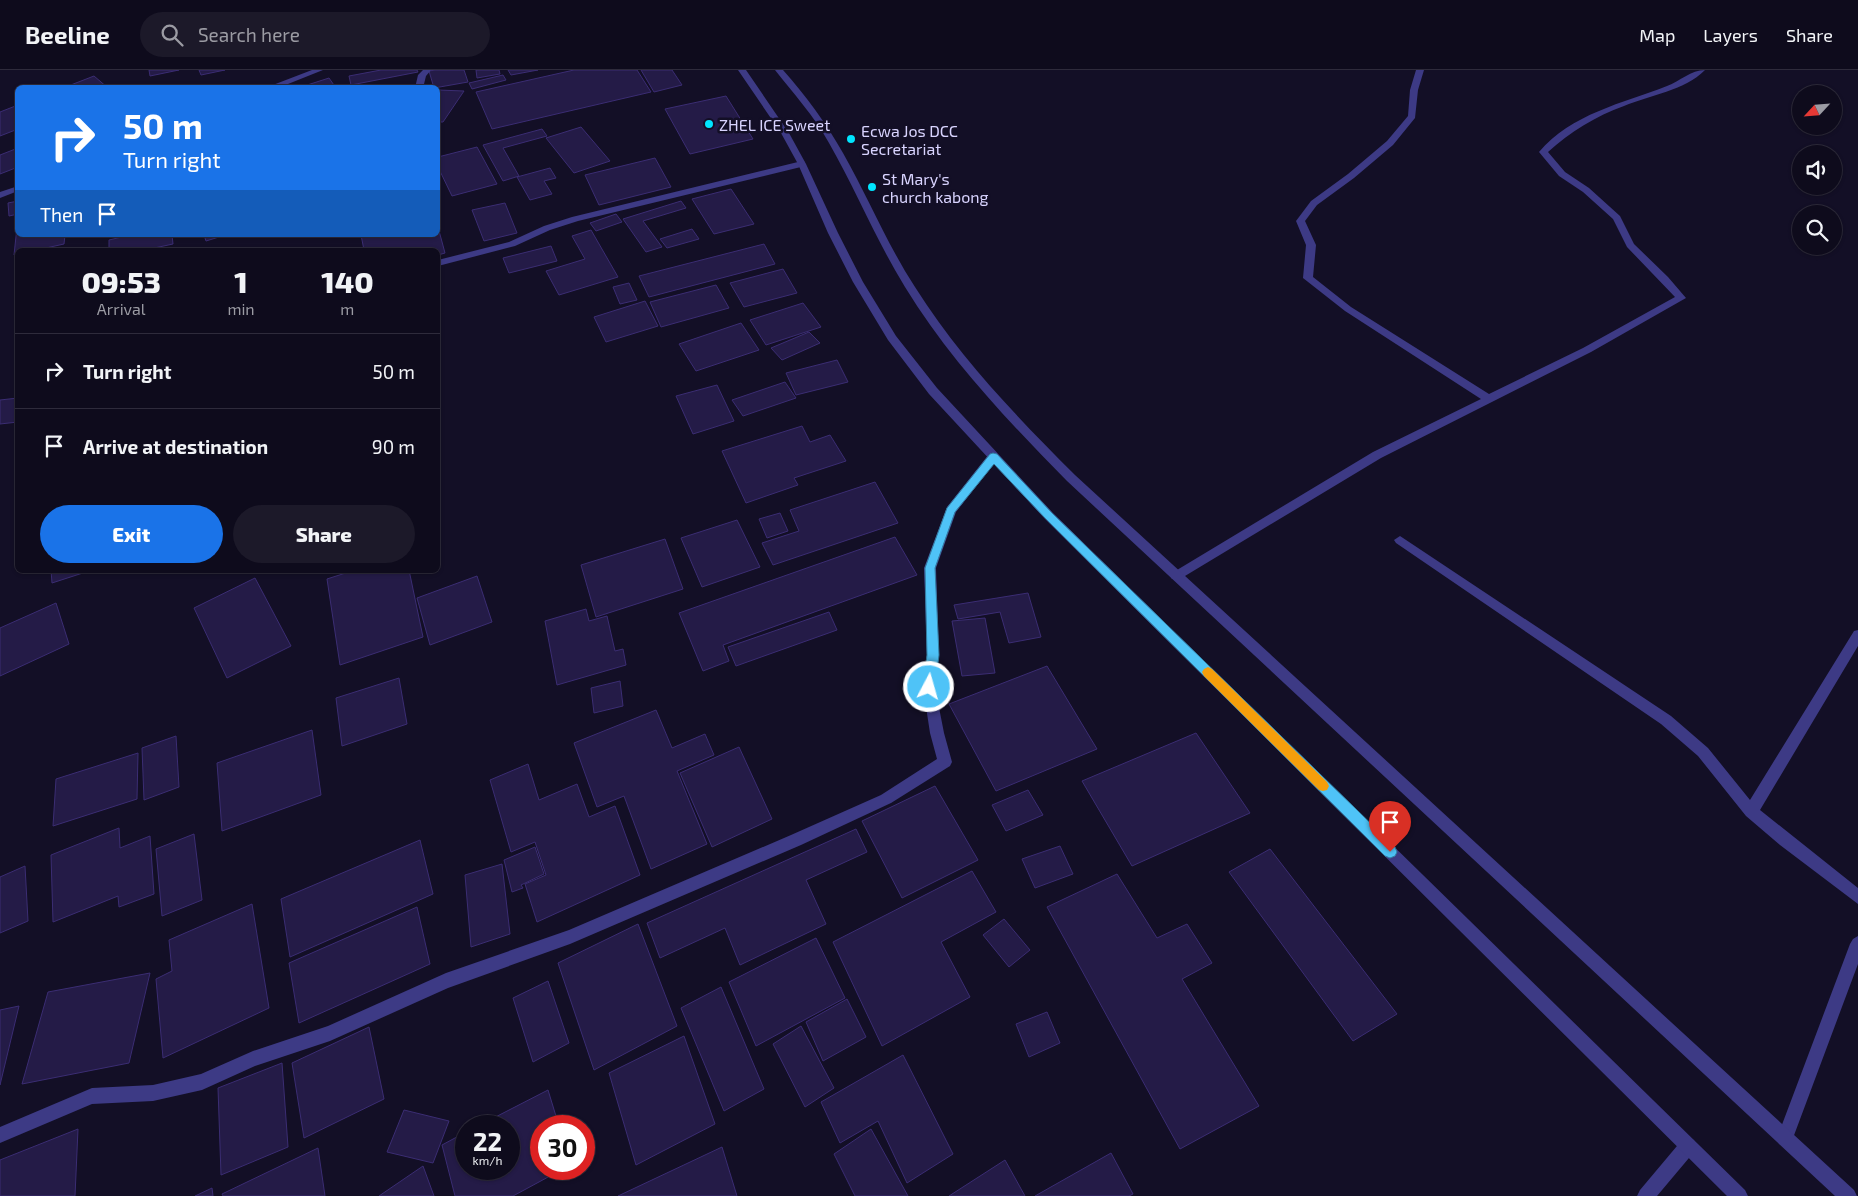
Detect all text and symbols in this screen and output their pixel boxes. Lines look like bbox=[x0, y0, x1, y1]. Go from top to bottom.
search box bbox=[140, 12, 490, 57]
text: Beeline bbox=[25, 20, 110, 49]
icon: search bbox=[158, 21, 186, 49]
text: Search here bbox=[198, 23, 300, 46]
text: Map bbox=[1639, 24, 1675, 46]
text: Layers bbox=[1703, 24, 1758, 46]
text: Share bbox=[1786, 24, 1833, 46]
north arrow bbox=[1792, 85, 1842, 135]
map controls bbox=[1792, 85, 1842, 255]
text: 50 m bbox=[123, 104, 203, 146]
icon: right bbox=[40, 105, 105, 170]
place label: ZHEL ICE Sweet bbox=[719, 115, 830, 134]
marker: ZHEL ICE Sweet bbox=[703, 118, 715, 130]
place label: Ecwa Jos DCC Secretariat bbox=[861, 121, 958, 158]
marker: Ecwa Jos DCC Secretariat bbox=[845, 133, 857, 145]
button: sound bbox=[1792, 145, 1842, 195]
text: Turn right bbox=[123, 146, 221, 172]
place label: St Mary's church kabong bbox=[882, 169, 989, 206]
marker: St Mary's church kabong bbox=[866, 181, 878, 193]
icon: arrive bbox=[93, 200, 121, 228]
text: Then bbox=[40, 203, 83, 226]
button: search bbox=[1792, 205, 1842, 255]
text: 09:53 bbox=[81, 263, 161, 299]
text: 1 bbox=[234, 263, 248, 299]
text: 140 bbox=[321, 263, 374, 299]
text: Arrival bbox=[97, 299, 146, 318]
text: min bbox=[227, 299, 255, 318]
text: m bbox=[340, 299, 354, 318]
icon: right bbox=[40, 357, 68, 385]
text: Turn right bbox=[83, 360, 171, 383]
text: 50 m bbox=[372, 360, 415, 383]
icon: arrive bbox=[40, 432, 68, 460]
text: Arrive at destination bbox=[83, 435, 268, 458]
text: 90 m bbox=[372, 435, 415, 458]
button: Exit bbox=[40, 505, 223, 563]
button: Share bbox=[233, 505, 415, 563]
position arrow bbox=[902, 660, 954, 712]
pin bbox=[1369, 801, 1411, 852]
icon: arrive bbox=[1376, 808, 1404, 836]
speed limit sign: 30 bbox=[530, 1115, 595, 1180]
text: 22 bbox=[473, 1126, 502, 1156]
text: km/h bbox=[473, 1153, 502, 1167]

